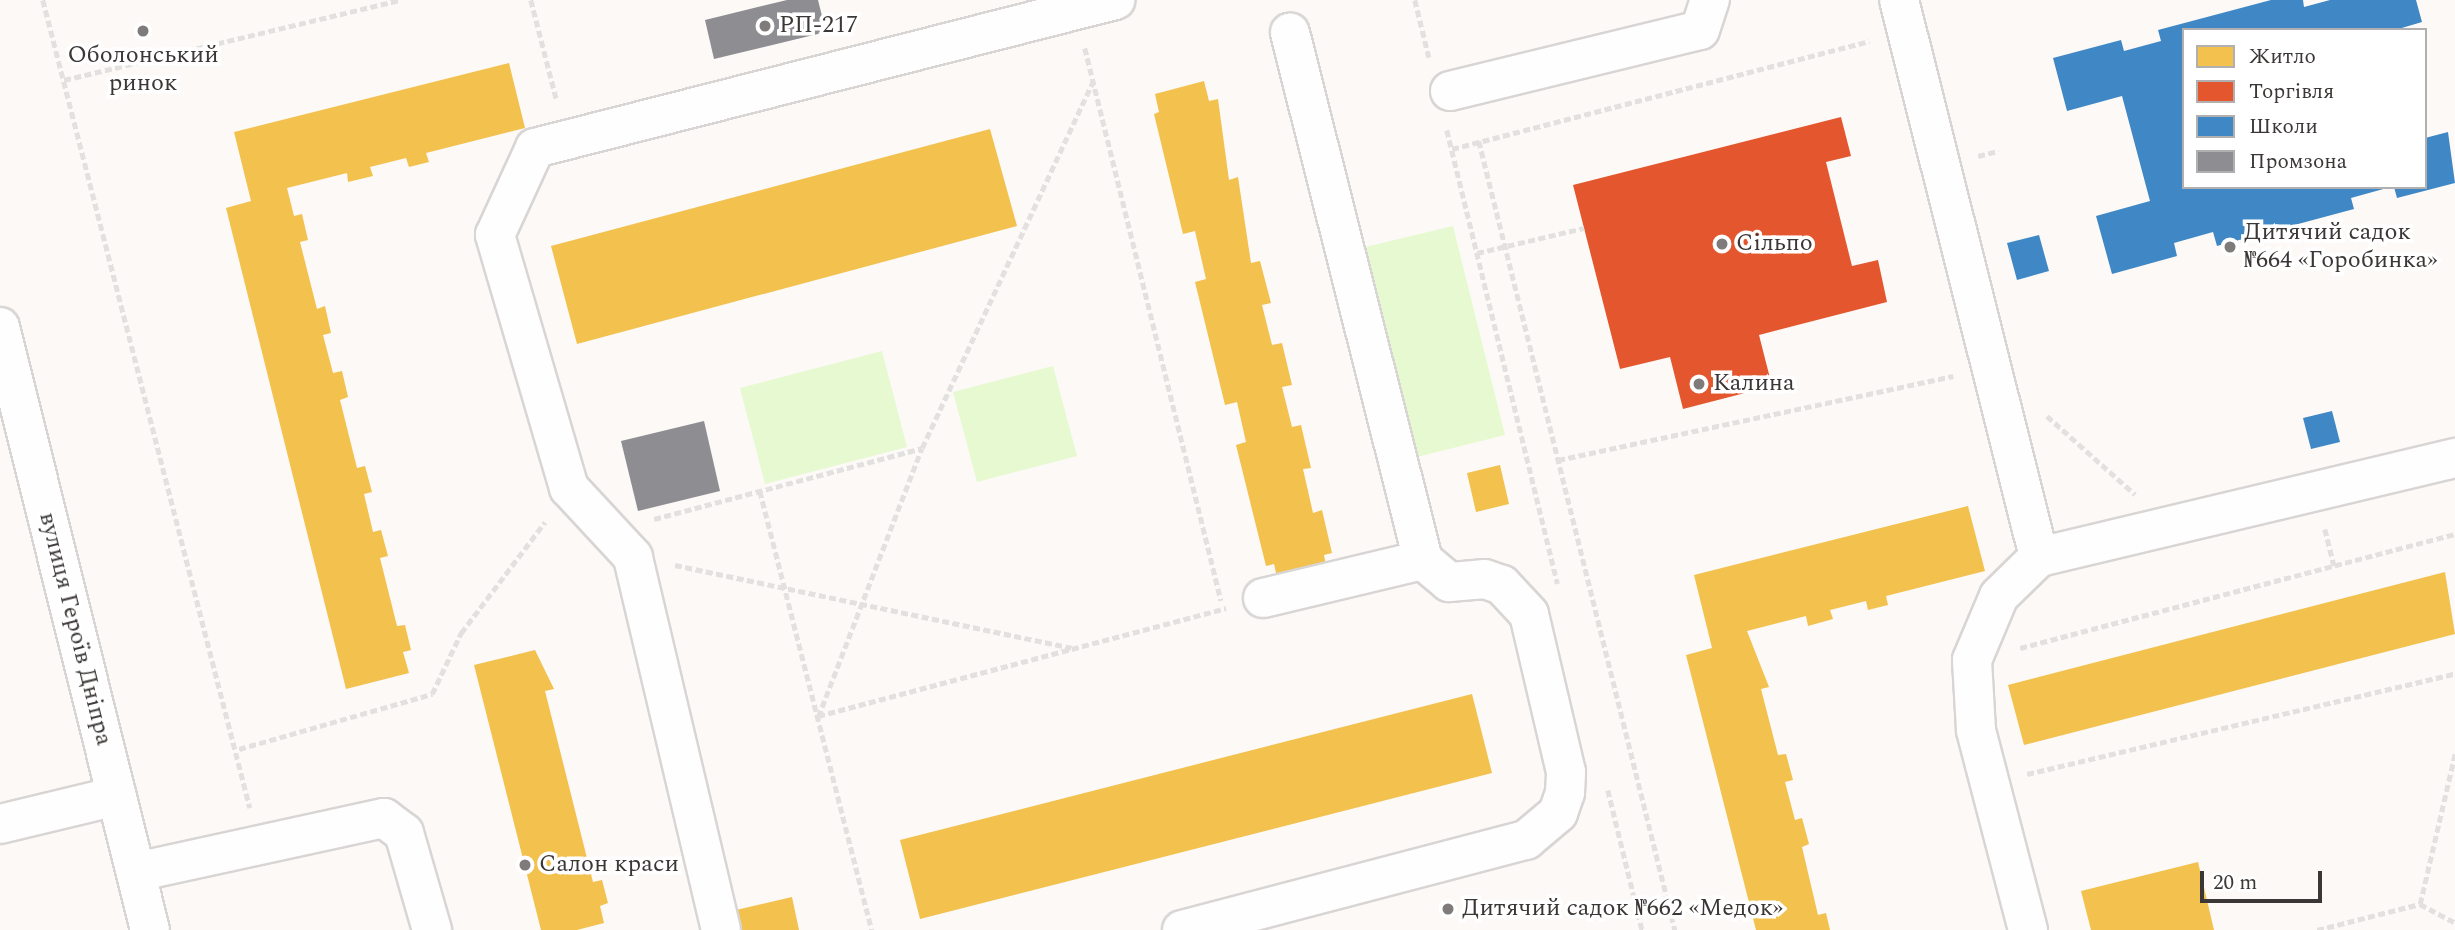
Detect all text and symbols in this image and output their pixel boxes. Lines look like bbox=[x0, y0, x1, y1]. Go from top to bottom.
place label: РП-217 bbox=[779, 12, 858, 40]
marker: РП-217 bbox=[757, 18, 773, 34]
marker: Оболонський ринок bbox=[135, 23, 151, 39]
legend bbox=[2182, 28, 2427, 189]
text: Житло bbox=[2249, 41, 2316, 73]
place label: Оболонський ринок bbox=[67, 42, 219, 98]
text: Торгівля bbox=[2249, 76, 2334, 108]
text: Школи bbox=[2249, 111, 2318, 143]
text: Промзона bbox=[2249, 146, 2347, 178]
place label: Дитячий садок №664 «Горобинка» bbox=[2244, 219, 2438, 275]
place label: Сільпо bbox=[1736, 230, 1813, 258]
marker: Сільпо bbox=[1714, 236, 1730, 252]
marker: Дитячий садок №664 «Горобинка» bbox=[2222, 239, 2238, 255]
place label: Калина bbox=[1713, 370, 1795, 398]
marker: Калина bbox=[1691, 376, 1707, 392]
street label: вулиця Героїв Дніпра bbox=[32, 509, 118, 749]
place label: Салон краси bbox=[539, 851, 679, 879]
scale bar bbox=[2203, 856, 2326, 900]
marker: Салон краси bbox=[517, 857, 533, 873]
text: 20 m bbox=[2213, 867, 2257, 899]
place label: Дитячий садок №662 «Медок» bbox=[1462, 895, 1783, 923]
marker: Дитячий садок №662 «Медок» bbox=[1440, 901, 1456, 917]

